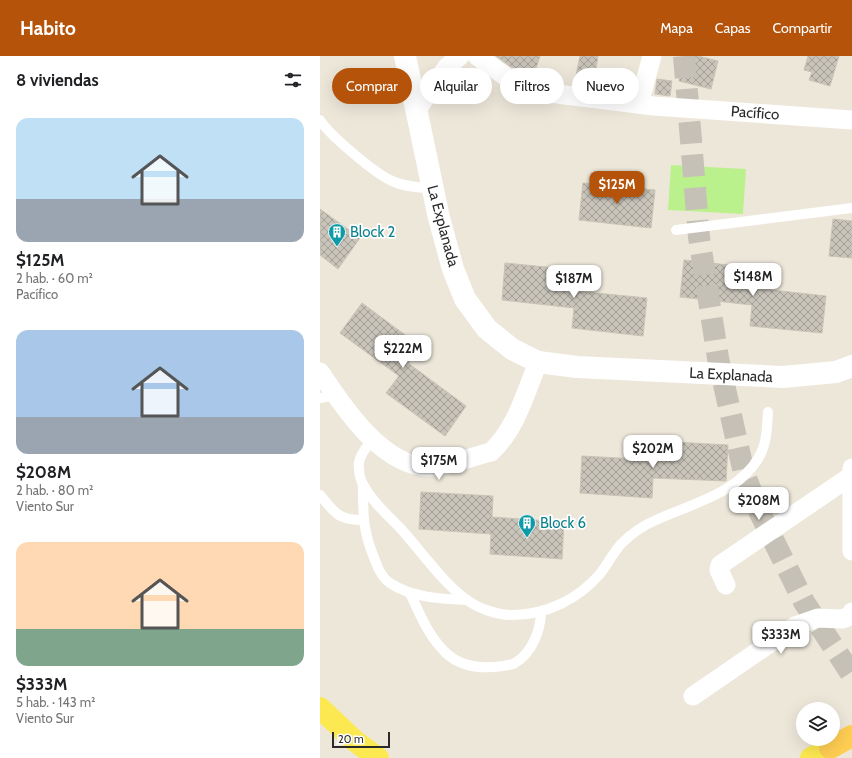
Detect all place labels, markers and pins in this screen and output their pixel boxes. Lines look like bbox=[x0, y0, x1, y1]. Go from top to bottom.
pin: $125M bbox=[589, 171, 645, 205]
building icon: Block 2 bbox=[327, 222, 347, 247]
place label: Block 2 bbox=[350, 223, 395, 241]
pin: $148M bbox=[725, 263, 781, 297]
pin: $187M bbox=[546, 265, 602, 299]
pin: $222M bbox=[375, 335, 431, 369]
pin: $202M bbox=[625, 435, 681, 469]
pin: $175M bbox=[411, 447, 467, 481]
pin: $208M bbox=[731, 487, 787, 521]
building icon: Block 6 bbox=[517, 513, 537, 538]
place label: Block 6 bbox=[540, 514, 586, 532]
pin: $333M bbox=[753, 621, 809, 655]

